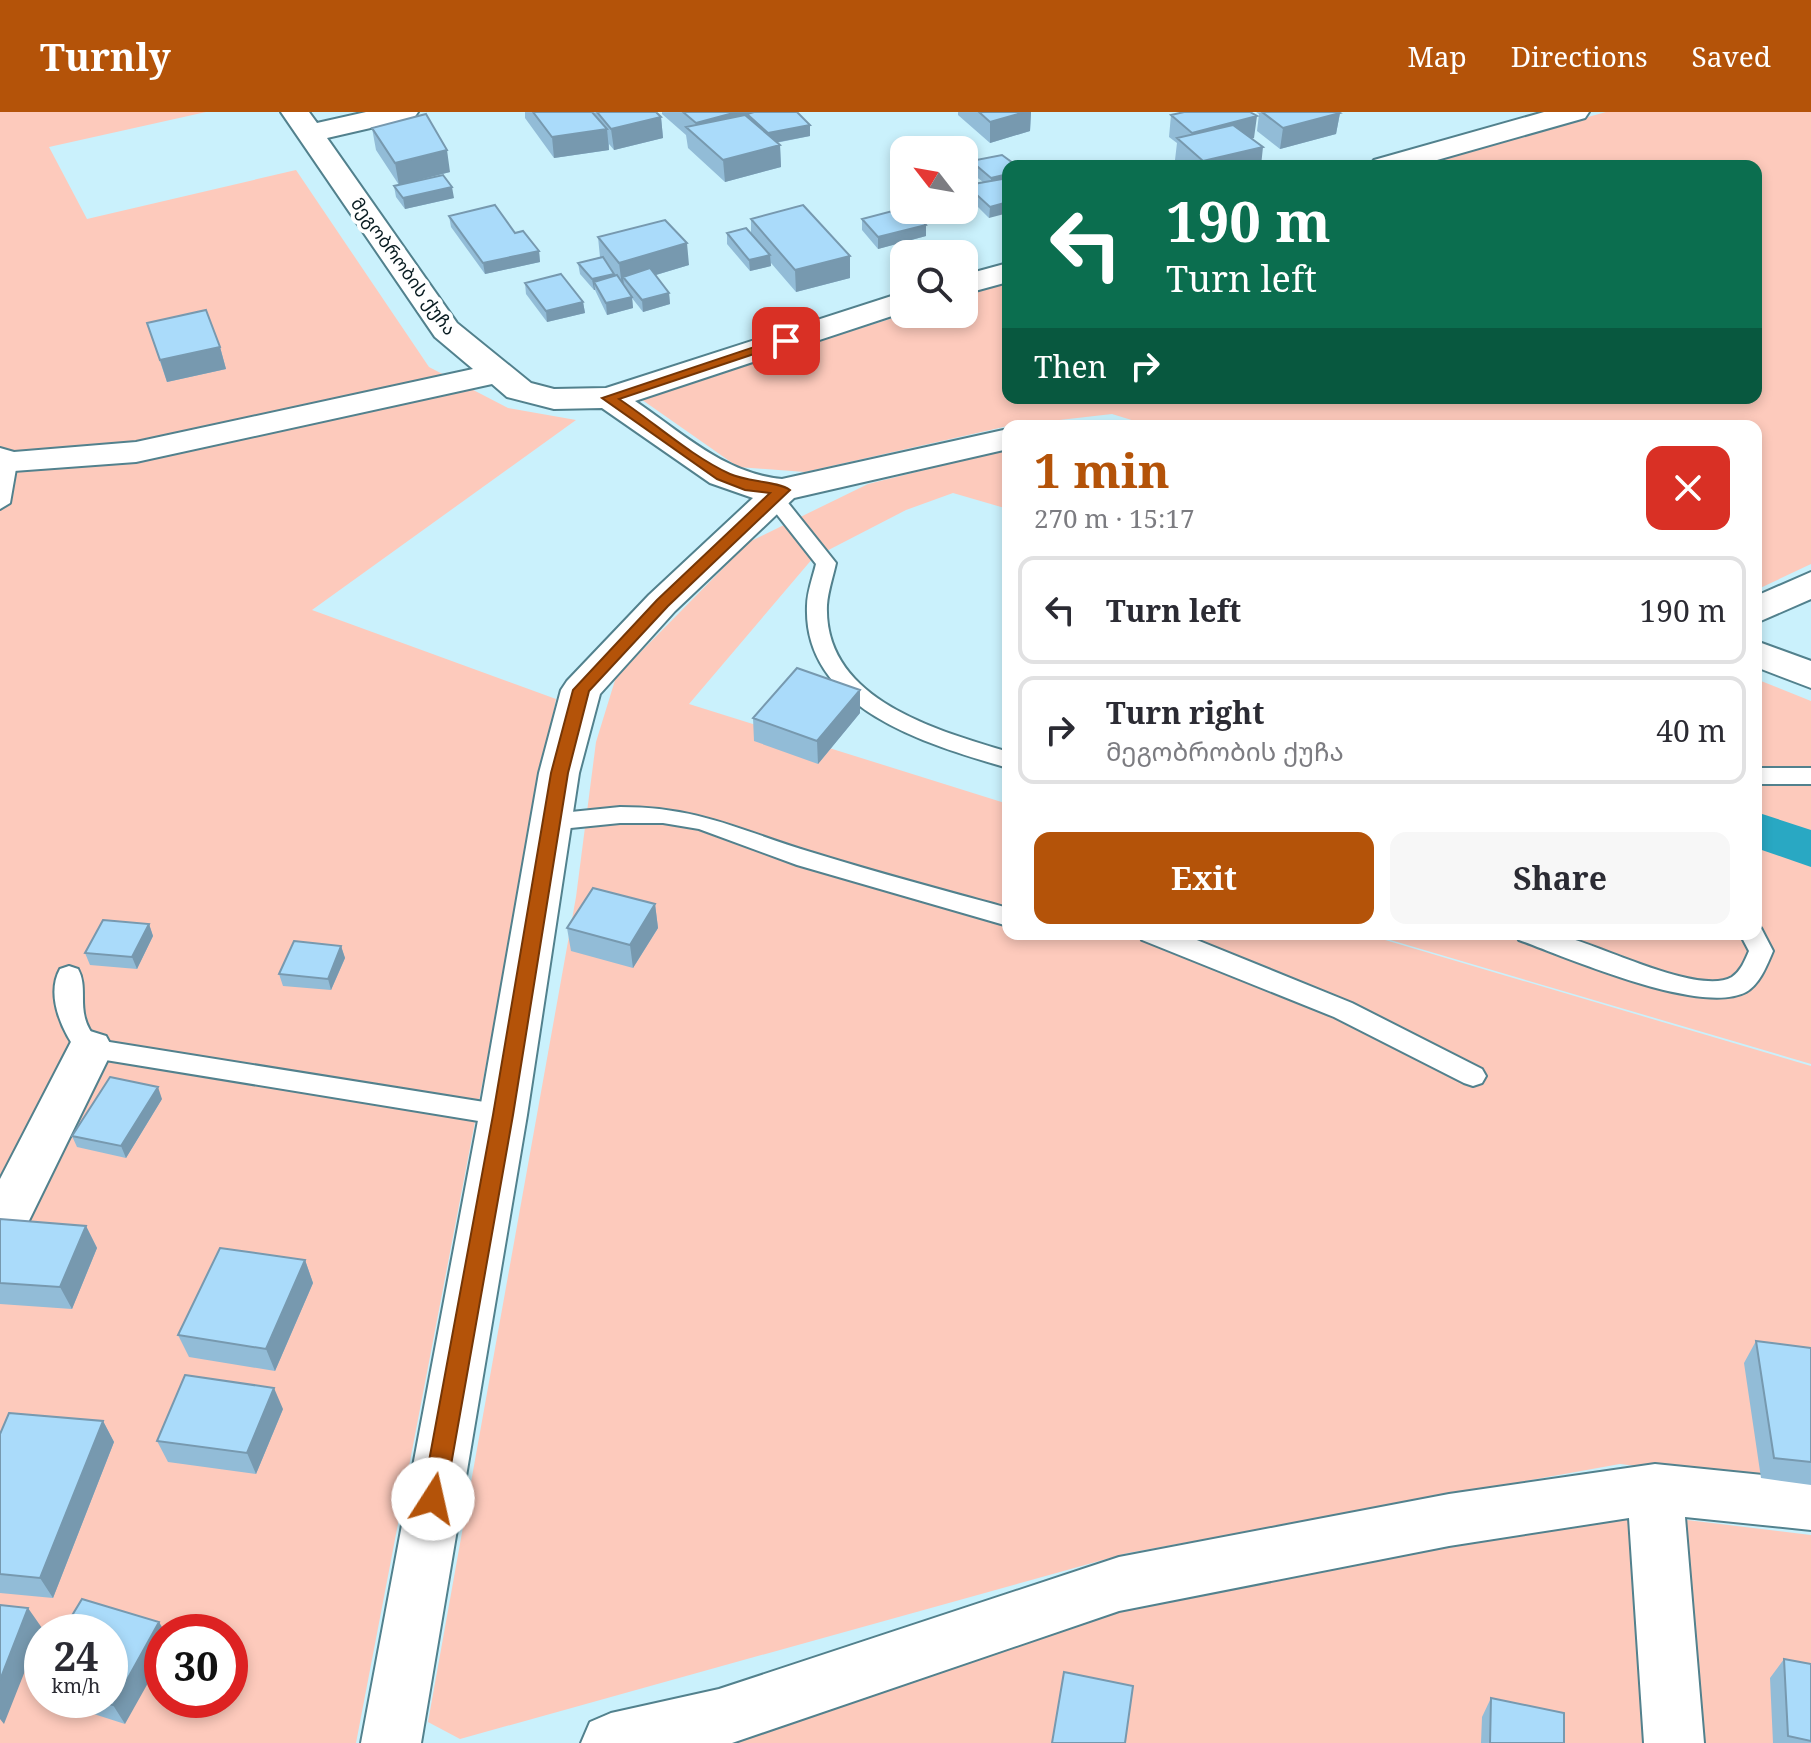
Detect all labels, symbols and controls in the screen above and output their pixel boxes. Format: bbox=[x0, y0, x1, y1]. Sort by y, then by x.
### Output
text: Turnly bbox=[40, 30, 171, 82]
text: Map bbox=[1407, 37, 1467, 75]
text: Directions bbox=[1511, 37, 1648, 75]
text: Saved bbox=[1692, 37, 1771, 75]
north arrow bbox=[890, 136, 978, 224]
map controls bbox=[890, 136, 978, 328]
text: 190 m bbox=[1166, 182, 1331, 258]
street label: მეგობრობის ქუჩა bbox=[346, 192, 462, 340]
icon: left bbox=[1034, 192, 1138, 296]
button: search bbox=[890, 240, 978, 328]
text: Turn left bbox=[1166, 254, 1317, 303]
pin bbox=[752, 307, 820, 375]
icon: arrive bbox=[764, 319, 808, 363]
icon: right bbox=[1123, 344, 1167, 388]
text: Then bbox=[1034, 346, 1107, 387]
text: 1 min bbox=[1034, 437, 1170, 502]
button: close bbox=[1646, 446, 1730, 530]
text: 270 m · 15:17 bbox=[1034, 500, 1195, 536]
icon: left bbox=[1038, 588, 1082, 632]
text: Turn left bbox=[1106, 590, 1241, 631]
text: 190 m bbox=[1640, 590, 1726, 631]
text: Turn right bbox=[1106, 692, 1264, 733]
icon: right bbox=[1038, 708, 1082, 752]
text: 40 m bbox=[1656, 710, 1726, 751]
text: მეგობრობის ქუჩა bbox=[1106, 733, 1344, 769]
button: Exit bbox=[1034, 832, 1374, 924]
button: Share bbox=[1390, 832, 1730, 924]
position arrow bbox=[391, 1457, 475, 1541]
speed limit sign: 30 bbox=[144, 1614, 248, 1718]
text: 24 bbox=[53, 1628, 99, 1683]
text: km/h bbox=[51, 1672, 101, 1699]

